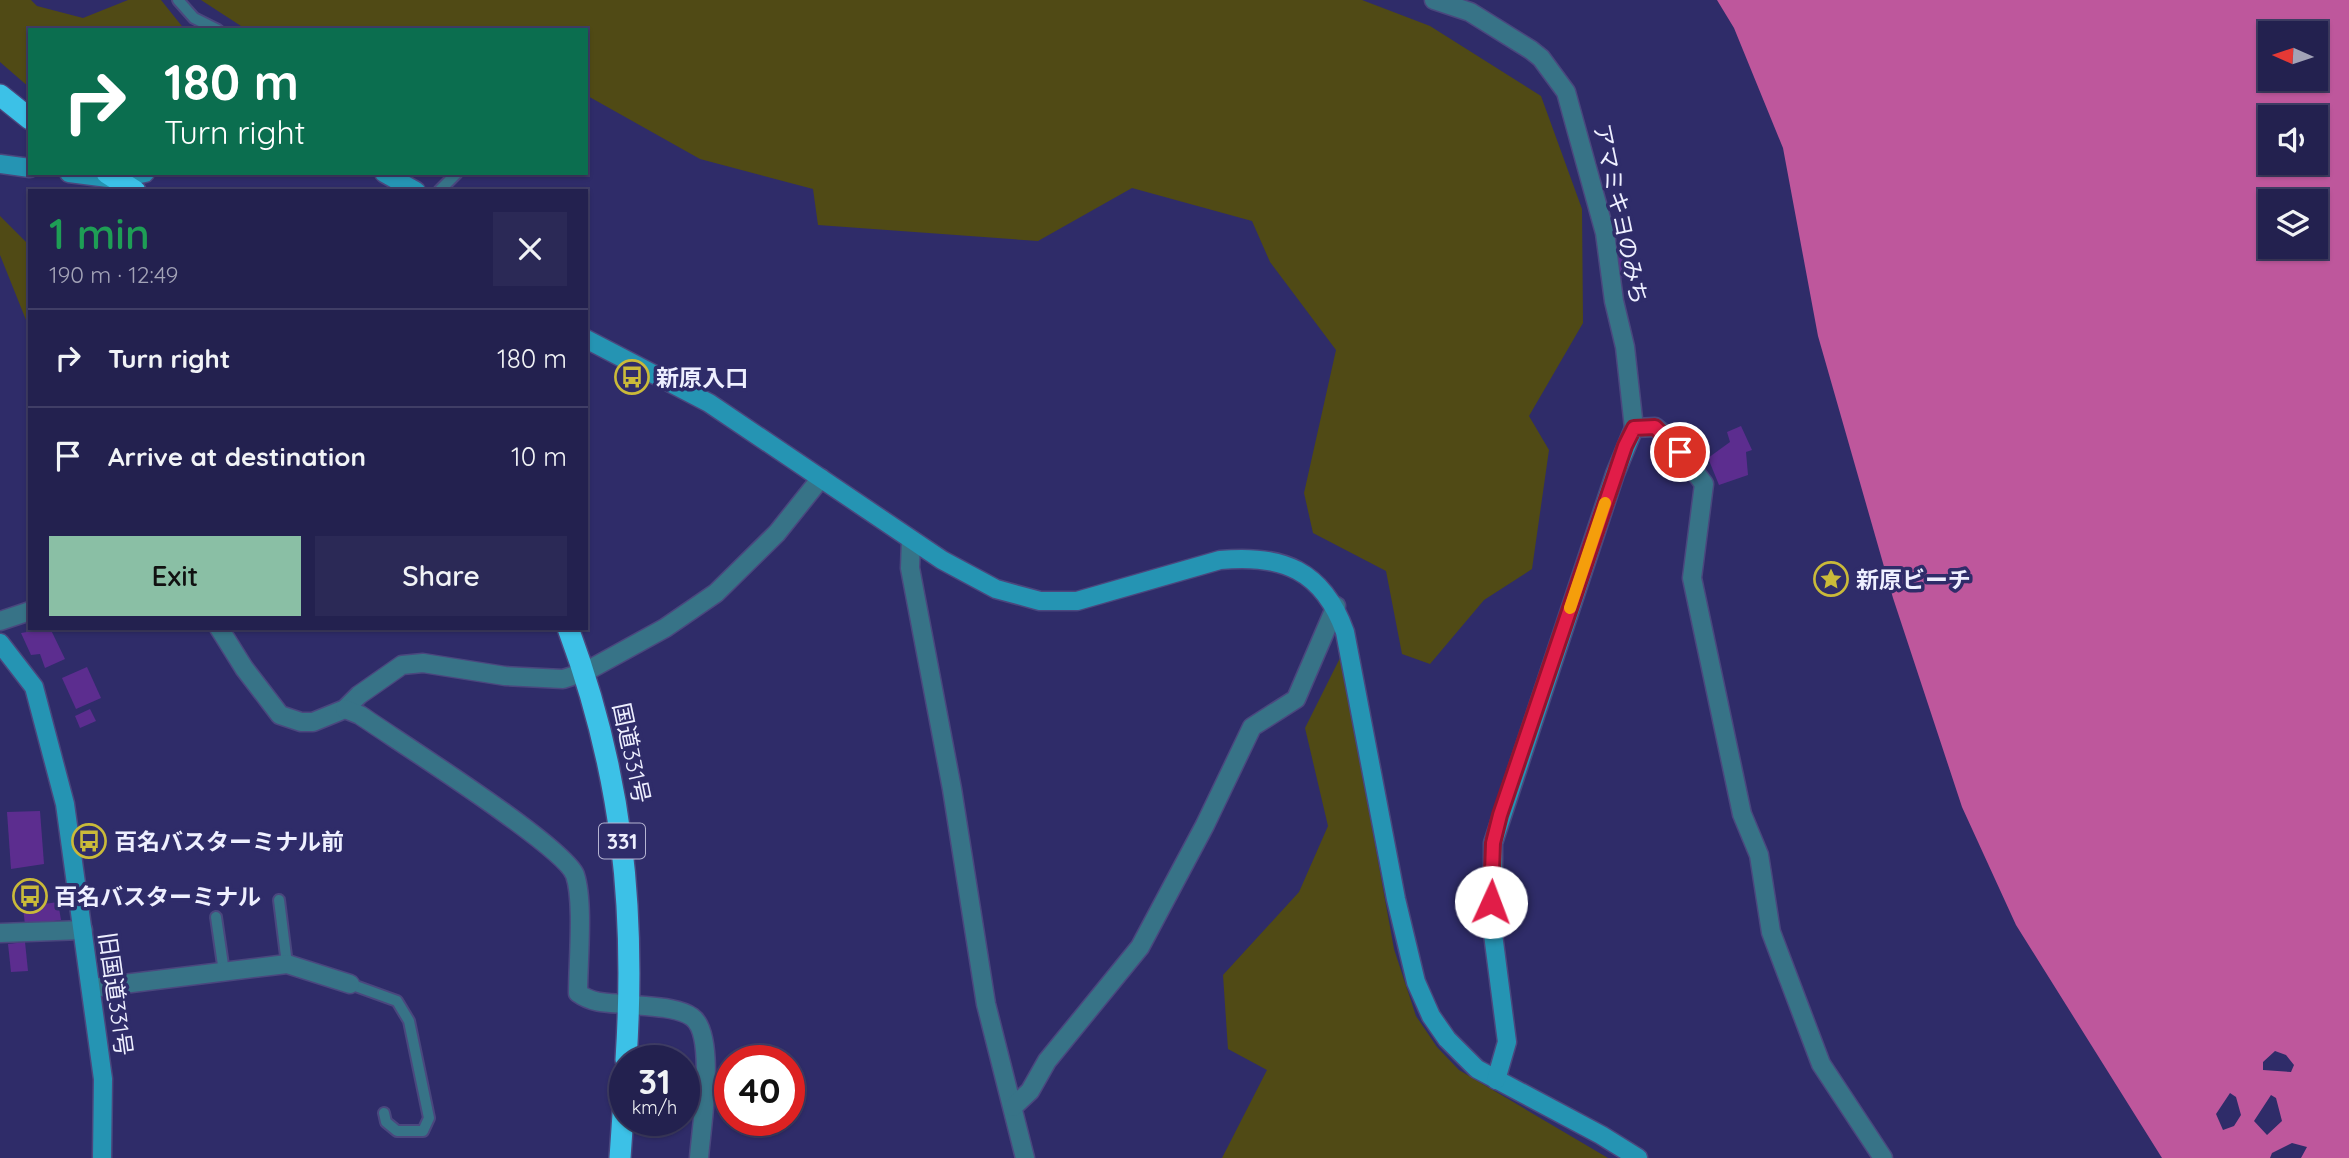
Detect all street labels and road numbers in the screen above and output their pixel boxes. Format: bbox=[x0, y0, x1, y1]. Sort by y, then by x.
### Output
street label: アマミキヨのみち bbox=[1588, 121, 1654, 307]
street label: 国道331号 bbox=[607, 700, 657, 806]
road number: 331 bbox=[599, 824, 645, 858]
street label: 旧国道331号 bbox=[93, 930, 139, 1058]

